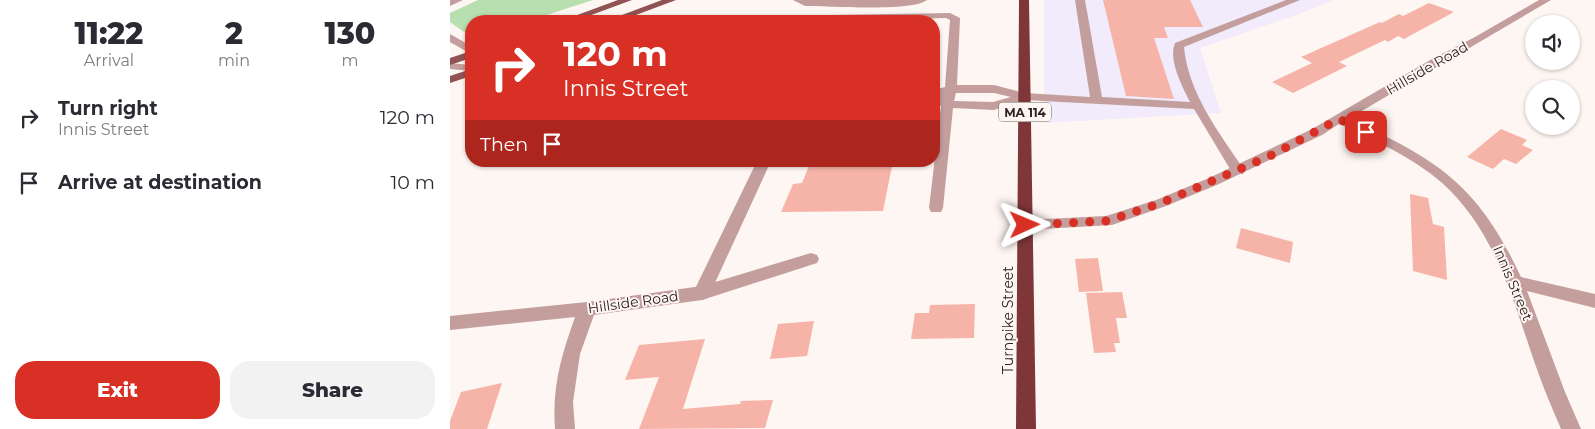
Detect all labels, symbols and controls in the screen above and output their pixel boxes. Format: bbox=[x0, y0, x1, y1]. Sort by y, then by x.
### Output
text: 11:22 bbox=[75, 15, 143, 52]
text: 2 bbox=[225, 15, 243, 52]
text: 130 bbox=[325, 15, 375, 52]
map controls bbox=[1525, 15, 1580, 135]
button: sound bbox=[1525, 15, 1580, 70]
text: 120 m bbox=[563, 32, 668, 75]
icon: right bbox=[480, 35, 545, 100]
street label: Hillside Road bbox=[1383, 37, 1471, 99]
text: Arrival bbox=[84, 51, 134, 70]
text: min bbox=[218, 51, 250, 70]
text: m bbox=[341, 51, 358, 70]
text: Innis Street bbox=[563, 75, 688, 102]
button: search bbox=[1525, 80, 1580, 135]
text: Turn right bbox=[58, 97, 158, 120]
road number: MA 114 bbox=[999, 102, 1051, 121]
icon: right bbox=[15, 104, 43, 132]
text: 120 m bbox=[380, 106, 435, 129]
pin bbox=[1345, 111, 1387, 153]
icon: arrive bbox=[1352, 118, 1380, 146]
text: Innis Street bbox=[58, 120, 149, 139]
icon: arrive bbox=[538, 130, 566, 158]
text: Then bbox=[480, 133, 528, 156]
icon: arrive bbox=[15, 169, 43, 197]
text: Arrive at destination bbox=[58, 171, 262, 194]
text: 10 m bbox=[390, 171, 435, 194]
position arrow bbox=[998, 198, 1050, 250]
street label: Innis Street bbox=[1489, 243, 1537, 324]
street label: Turnpike Street bbox=[999, 266, 1017, 374]
street label: Hillside Road bbox=[586, 287, 680, 317]
button: Exit bbox=[15, 361, 220, 419]
button: Share bbox=[230, 361, 435, 419]

